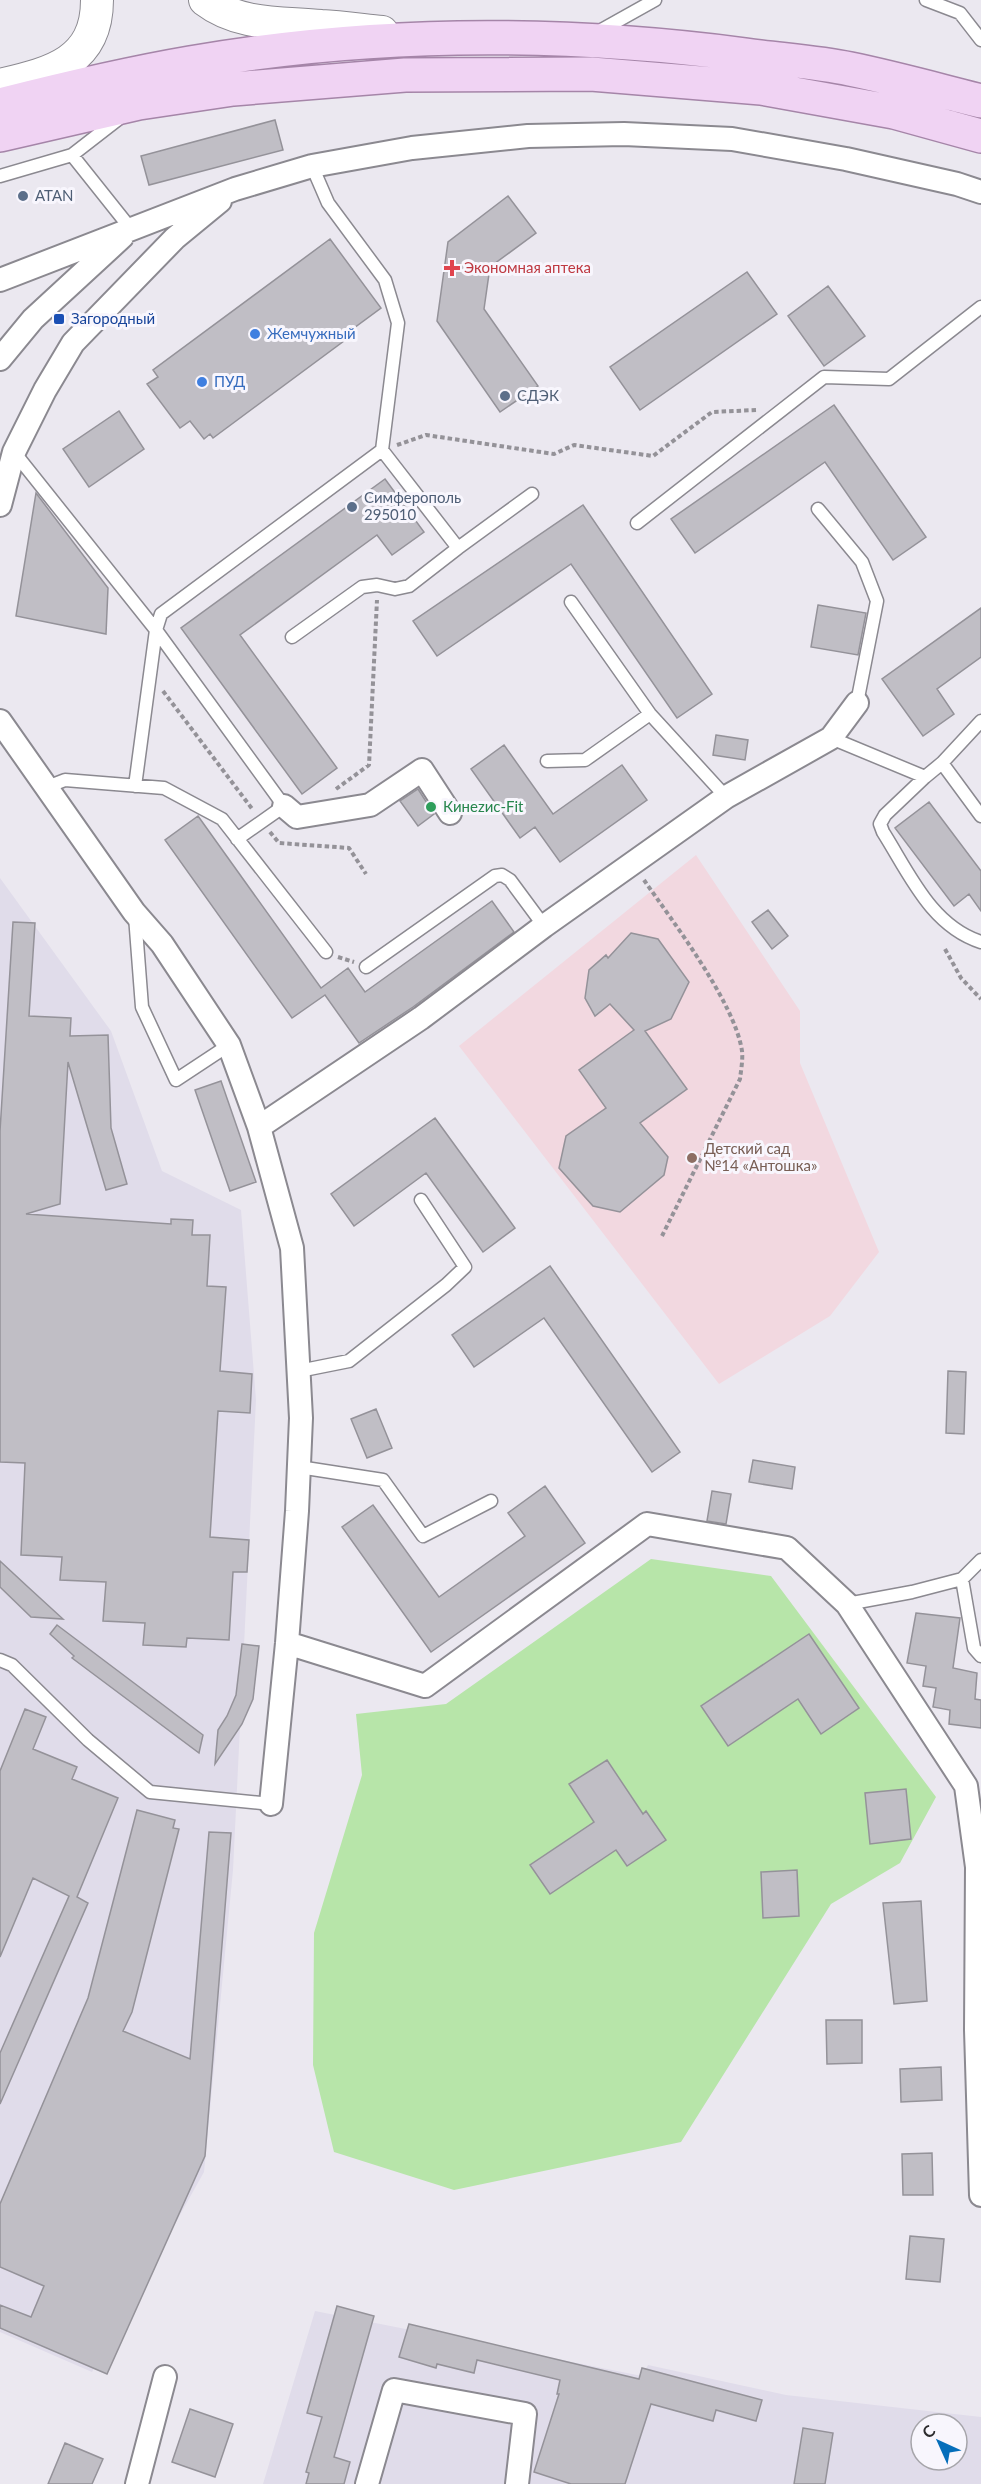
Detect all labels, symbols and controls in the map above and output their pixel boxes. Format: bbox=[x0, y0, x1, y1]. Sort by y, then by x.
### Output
place label: ATAN bbox=[35, 186, 74, 204]
marker: ATAN bbox=[16, 189, 30, 203]
place label: Экономная аптека bbox=[464, 258, 591, 276]
marker: Экономная аптека bbox=[445, 261, 459, 275]
place label: Загородный bbox=[71, 309, 155, 327]
marker: Загородный bbox=[52, 312, 66, 326]
place label: Жемчужный bbox=[267, 324, 356, 342]
marker: Жемчужный bbox=[248, 327, 262, 341]
place label: ПУД bbox=[214, 372, 245, 390]
marker: ПУД bbox=[195, 375, 209, 389]
place label: СДЭК bbox=[517, 386, 559, 404]
marker: СДЭК bbox=[498, 389, 512, 403]
place label: Симферополь 295010 bbox=[364, 488, 461, 523]
marker: Симферополь 295010 bbox=[345, 500, 359, 514]
place label: Кинеzис-Fit bbox=[443, 797, 524, 815]
marker: Кинеzис-Fit bbox=[424, 800, 438, 814]
place label: Детский сад №14 «Антошка» bbox=[704, 1139, 817, 1174]
marker: Детский сад №14 «Антошка» bbox=[685, 1151, 699, 1165]
north arrow bbox=[909, 2412, 969, 2472]
text: С bbox=[918, 2420, 939, 2442]

